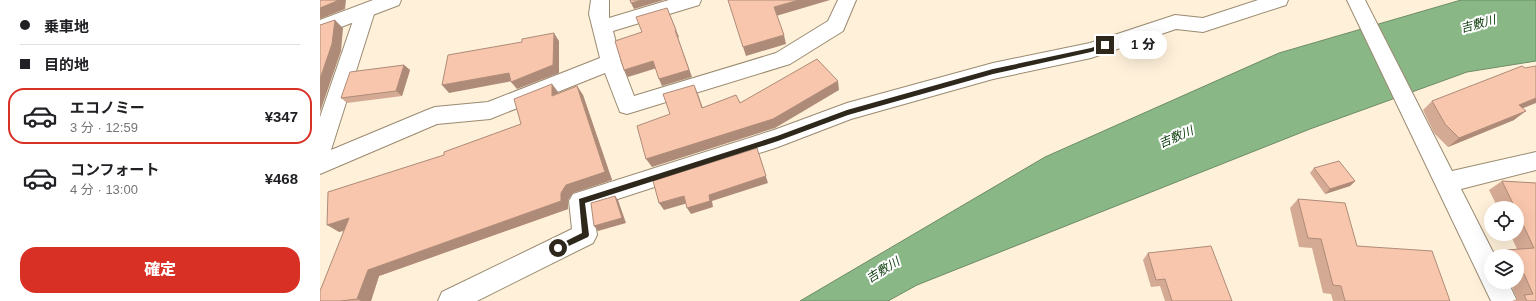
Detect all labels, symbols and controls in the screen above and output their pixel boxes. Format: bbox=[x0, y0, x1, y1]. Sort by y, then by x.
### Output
water label: 吉敷川 bbox=[1459, 12, 1499, 35]
text: 乗車地 bbox=[44, 18, 89, 35]
callout: 1 分 bbox=[1119, 31, 1167, 59]
route end bbox=[1096, 36, 1114, 54]
text: 1 分 bbox=[1131, 37, 1155, 52]
text: 目的地 bbox=[44, 56, 89, 73]
icon: car bbox=[22, 98, 58, 134]
text: エコノミー bbox=[70, 99, 145, 116]
text: ¥347 bbox=[265, 108, 298, 125]
text: 3 分 · 12:59 bbox=[70, 120, 138, 135]
water label: 吉敷川 bbox=[1157, 123, 1197, 150]
icon: car bbox=[22, 160, 58, 196]
text: コンフォート bbox=[70, 161, 160, 178]
text: ¥468 bbox=[265, 170, 298, 187]
text: 4 分 · 13:00 bbox=[70, 182, 138, 197]
map controls bbox=[1484, 201, 1524, 289]
button: locate bbox=[1484, 201, 1524, 241]
route start bbox=[549, 239, 567, 257]
button: 確定 bbox=[20, 247, 300, 293]
button: layers bbox=[1484, 249, 1524, 289]
water label: 吉敷川 bbox=[864, 253, 904, 285]

